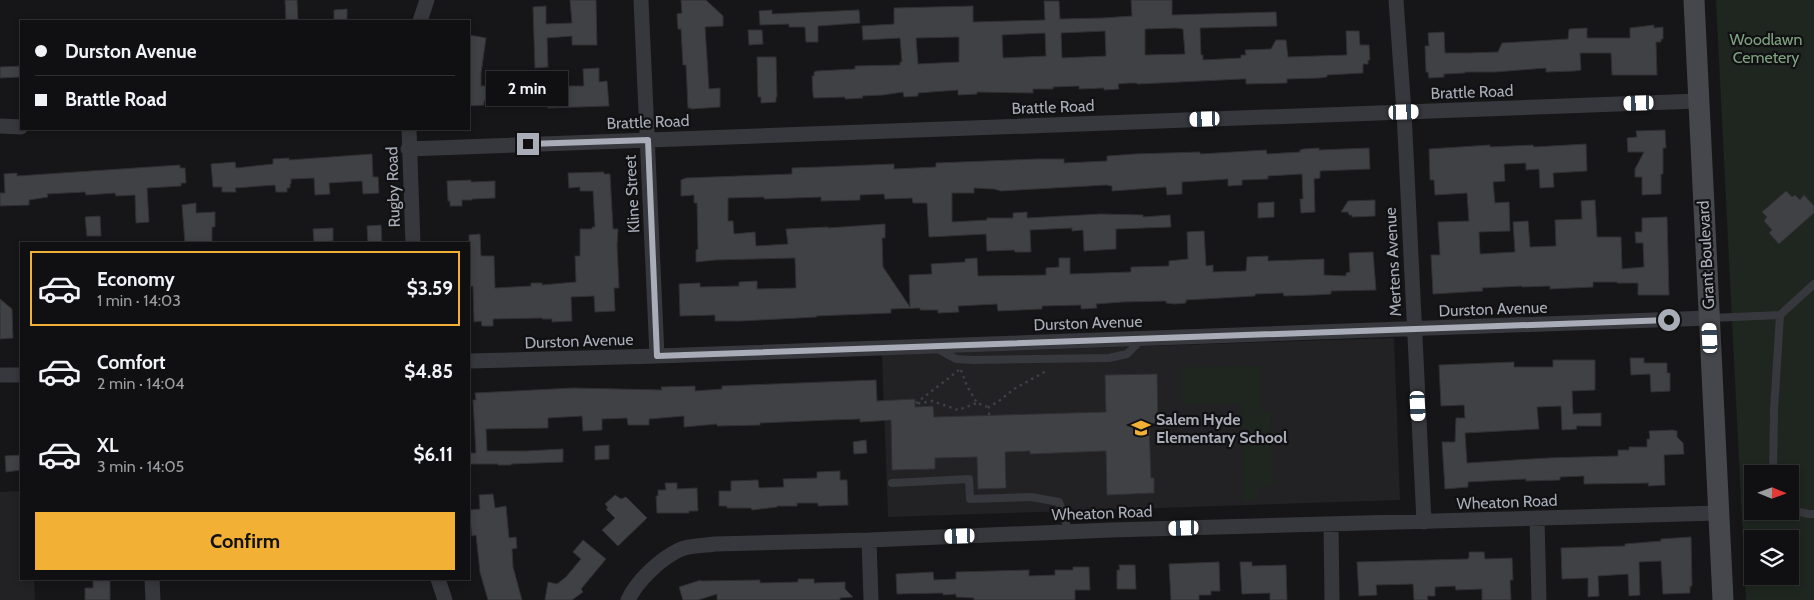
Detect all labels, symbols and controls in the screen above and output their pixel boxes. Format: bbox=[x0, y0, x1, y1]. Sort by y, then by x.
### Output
park label: Woodlawn Cemetery bbox=[1730, 30, 1802, 67]
text: Durston Avenue bbox=[65, 40, 196, 63]
callout: 2 min bbox=[487, 72, 569, 106]
text: 2 min bbox=[508, 79, 546, 98]
street label: Brattle Road bbox=[1430, 81, 1514, 103]
text: Brattle Road bbox=[65, 88, 167, 111]
car bbox=[1623, 95, 1654, 111]
street label: Brattle Road bbox=[1011, 96, 1095, 118]
car bbox=[1388, 104, 1419, 120]
street label: Brattle Road bbox=[606, 111, 690, 133]
car bbox=[1189, 111, 1220, 127]
route end bbox=[517, 133, 539, 155]
street label: Rugby Road bbox=[382, 146, 404, 228]
street label: Kline Street bbox=[620, 154, 644, 233]
street label: Grant Boulevard bbox=[1694, 200, 1718, 310]
street label: Mertens Avenue bbox=[1381, 207, 1405, 317]
icon: car bbox=[37, 266, 82, 311]
text: Economy bbox=[97, 268, 175, 291]
text: $3.59 bbox=[407, 277, 453, 300]
text: 1 min · 14:03 bbox=[97, 291, 181, 310]
street label: Durston Avenue bbox=[1438, 298, 1548, 320]
route start bbox=[1658, 309, 1680, 331]
street label: Durston Avenue bbox=[1033, 312, 1143, 334]
car bbox=[1701, 323, 1718, 353]
street label: Durston Avenue bbox=[524, 330, 634, 352]
icon: car bbox=[37, 349, 82, 394]
text: Comfort bbox=[97, 351, 166, 374]
text: $4.85 bbox=[404, 360, 453, 383]
text: 2 min · 14:04 bbox=[97, 374, 185, 393]
car bbox=[1409, 391, 1426, 421]
place label: Salem Hyde Elementary School bbox=[1156, 410, 1287, 447]
school or university icon: Salem Hyde Elementary School bbox=[1130, 417, 1152, 439]
icon: car bbox=[37, 432, 82, 477]
text: XL bbox=[97, 434, 118, 457]
text: $6.11 bbox=[413, 443, 453, 466]
text: 3 min · 14:05 bbox=[97, 457, 184, 476]
north arrow bbox=[1744, 465, 1799, 520]
map controls bbox=[1744, 465, 1799, 585]
street label: Wheaton Road bbox=[1456, 491, 1558, 513]
street label: Wheaton Road bbox=[1051, 502, 1153, 524]
button: Confirm bbox=[35, 512, 455, 570]
car bbox=[1168, 520, 1199, 536]
car bbox=[944, 528, 975, 544]
button: layers bbox=[1744, 530, 1799, 585]

